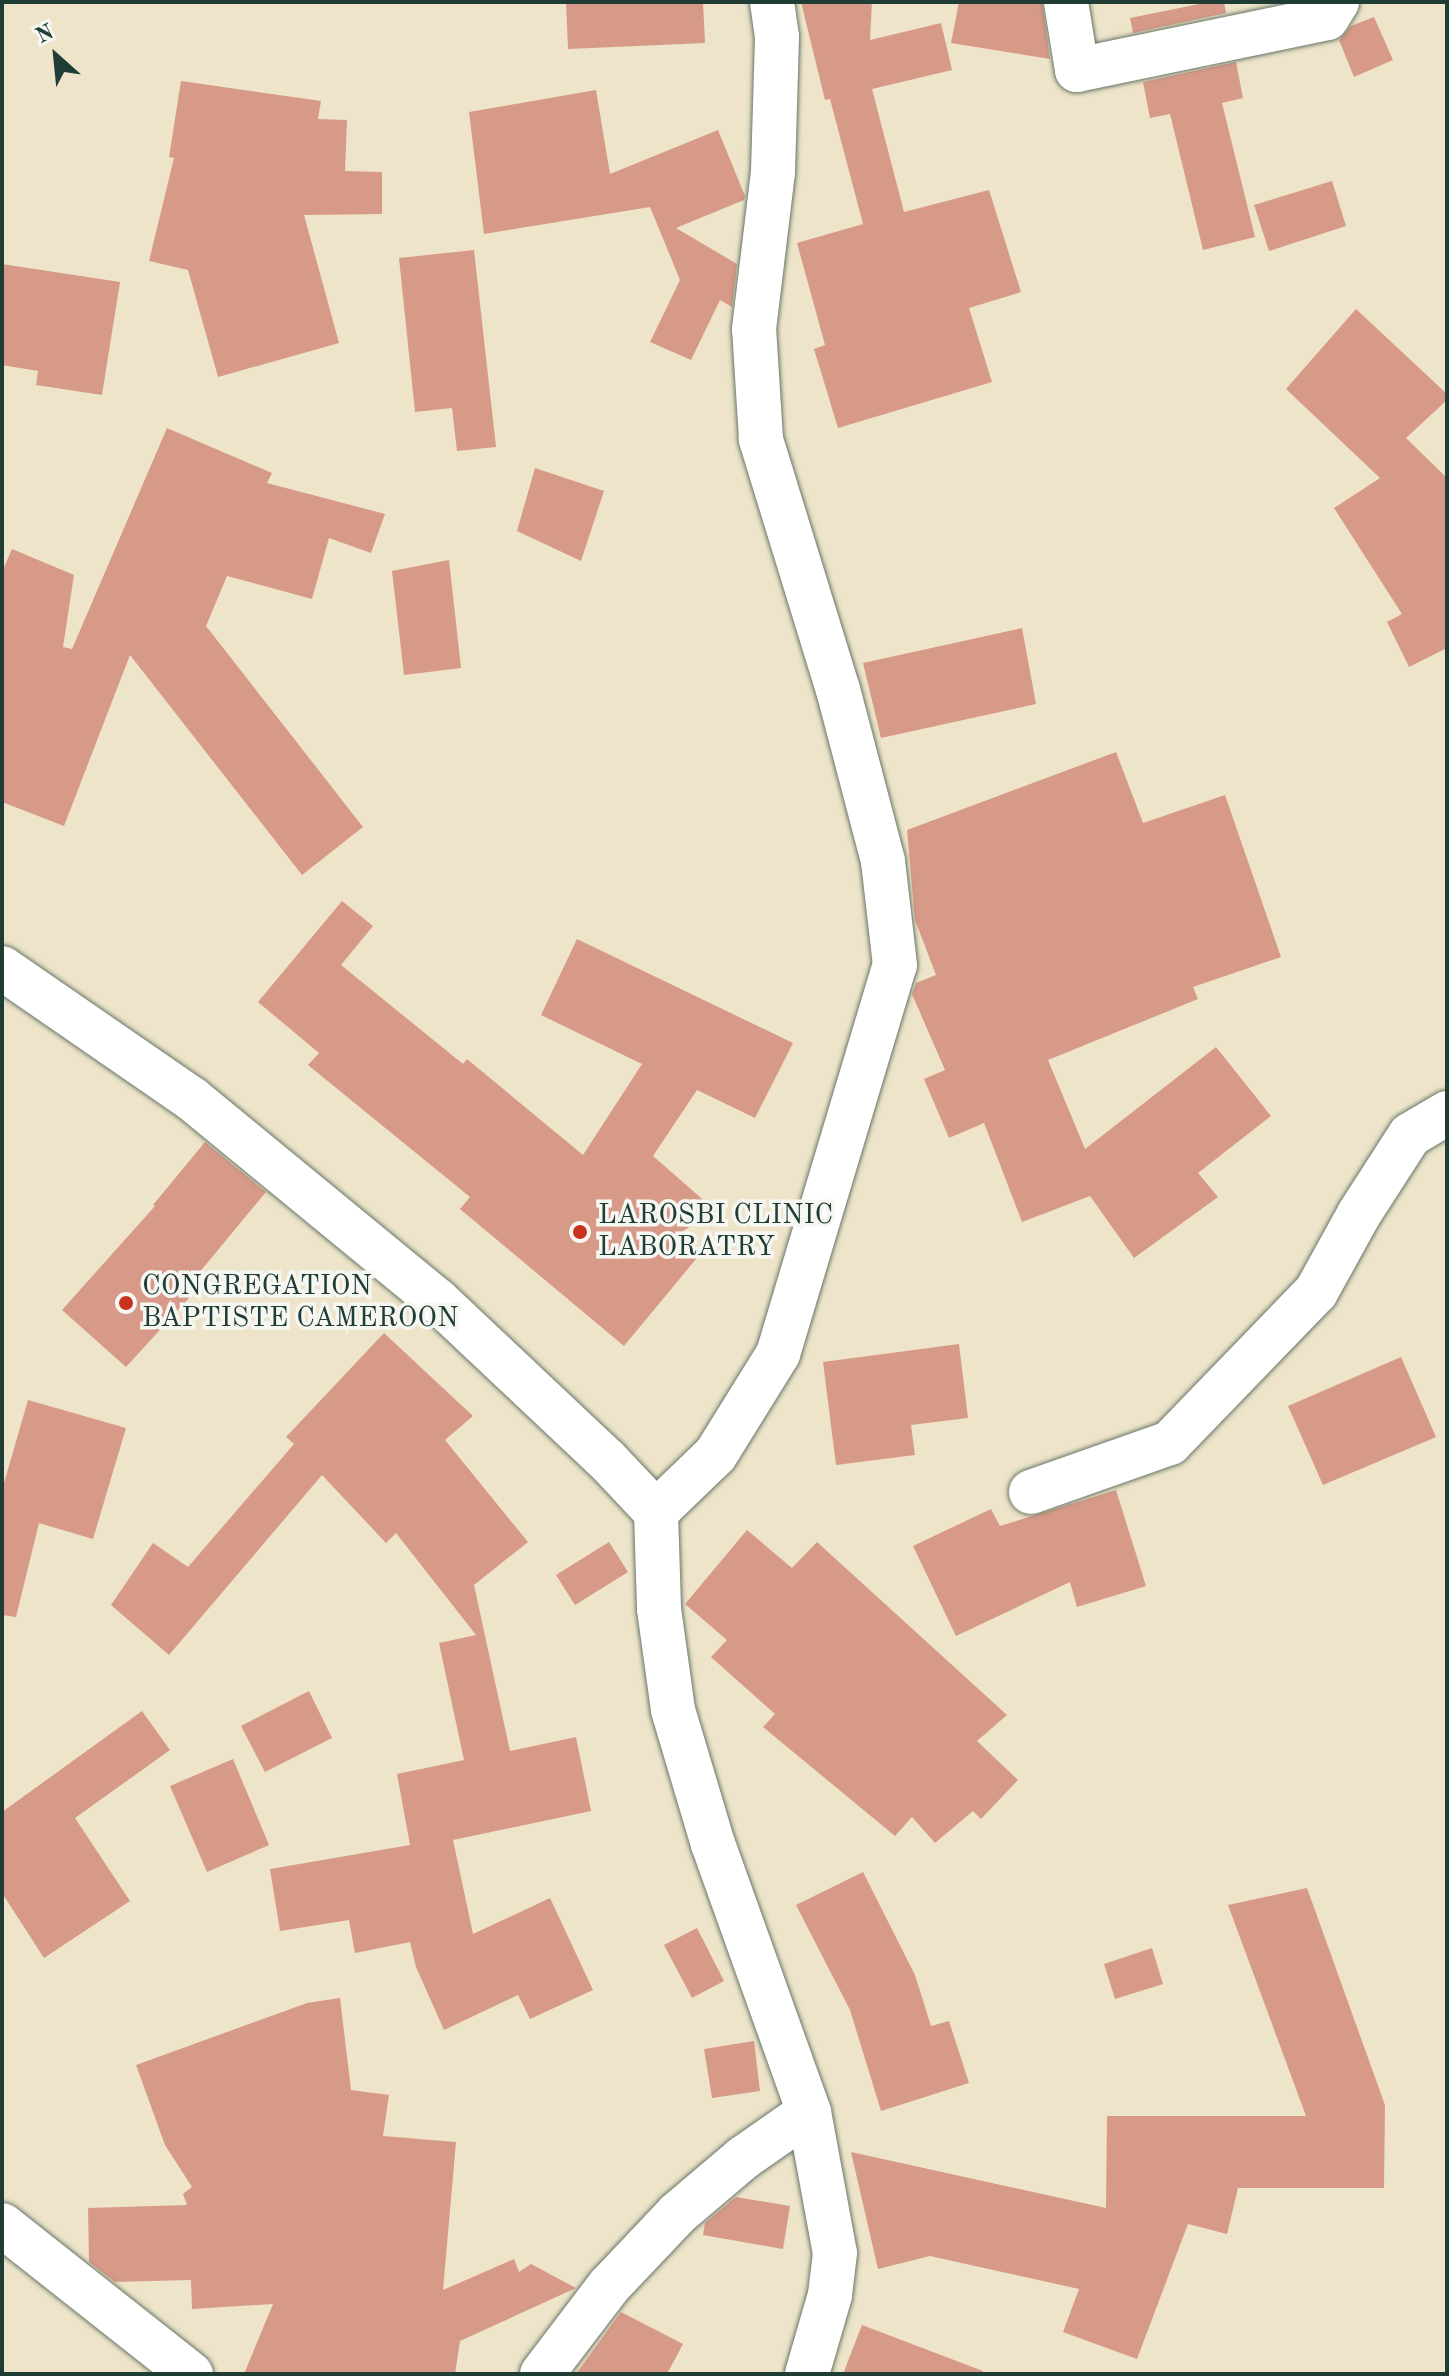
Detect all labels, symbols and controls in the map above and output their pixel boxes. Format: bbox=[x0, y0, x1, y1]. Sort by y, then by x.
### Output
north arrow bbox=[16, 16, 96, 96]
text: N bbox=[33, 21, 58, 48]
place label: LAROSBI CLINIC LABORATRY bbox=[598, 1199, 833, 1265]
marker: LAROSBI CLINIC LABORATRY bbox=[569, 1221, 591, 1243]
place label: CONGREGATION BAPTISTE CAMEROON bbox=[142, 1270, 458, 1336]
marker: CONGREGATION BAPTISTE CAMEROON bbox=[117, 1294, 135, 1312]

